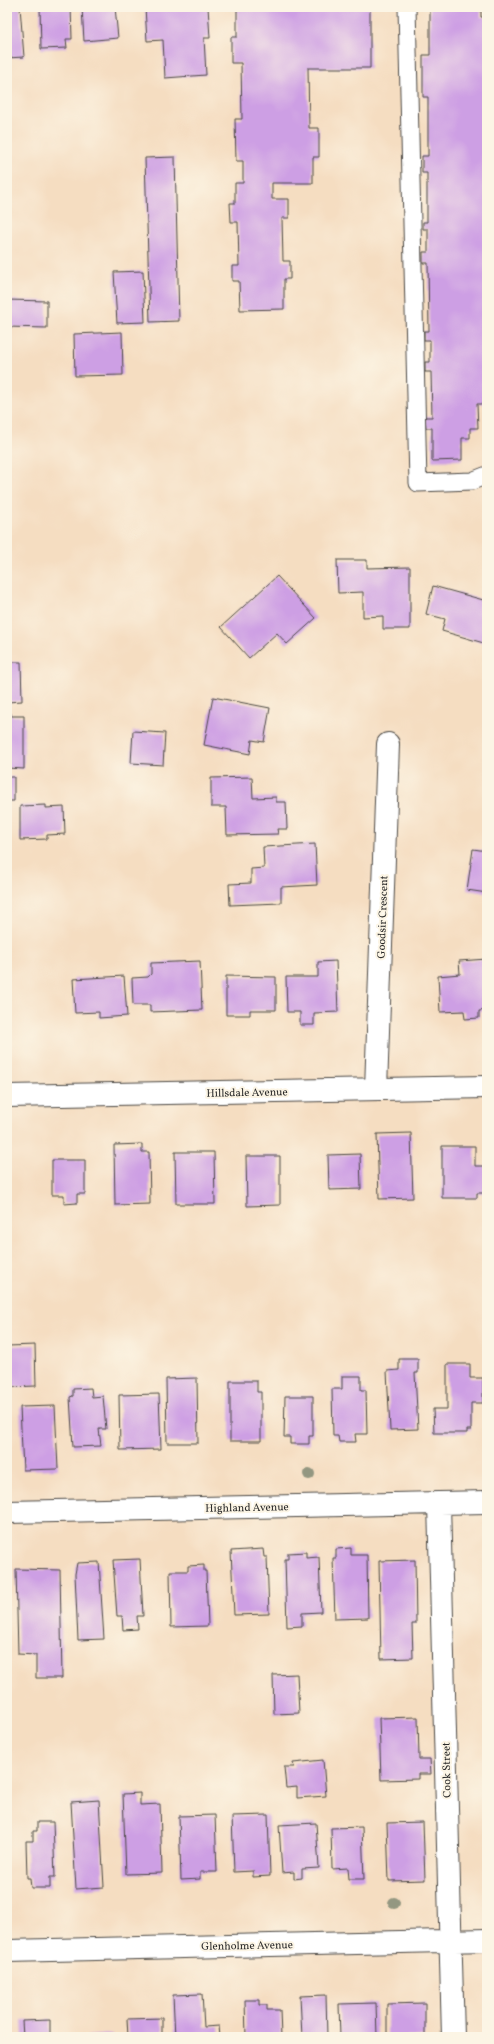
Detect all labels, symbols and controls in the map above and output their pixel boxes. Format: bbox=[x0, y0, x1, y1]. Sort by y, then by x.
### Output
street label: Goodsir Crescent bbox=[375, 875, 392, 959]
street label: Hillsdale Avenue bbox=[206, 1085, 288, 1102]
street label: Highland Avenue bbox=[205, 1500, 289, 1517]
street label: Cook Street bbox=[440, 1742, 455, 1798]
street label: Glenholme Avenue bbox=[201, 1938, 293, 1955]

